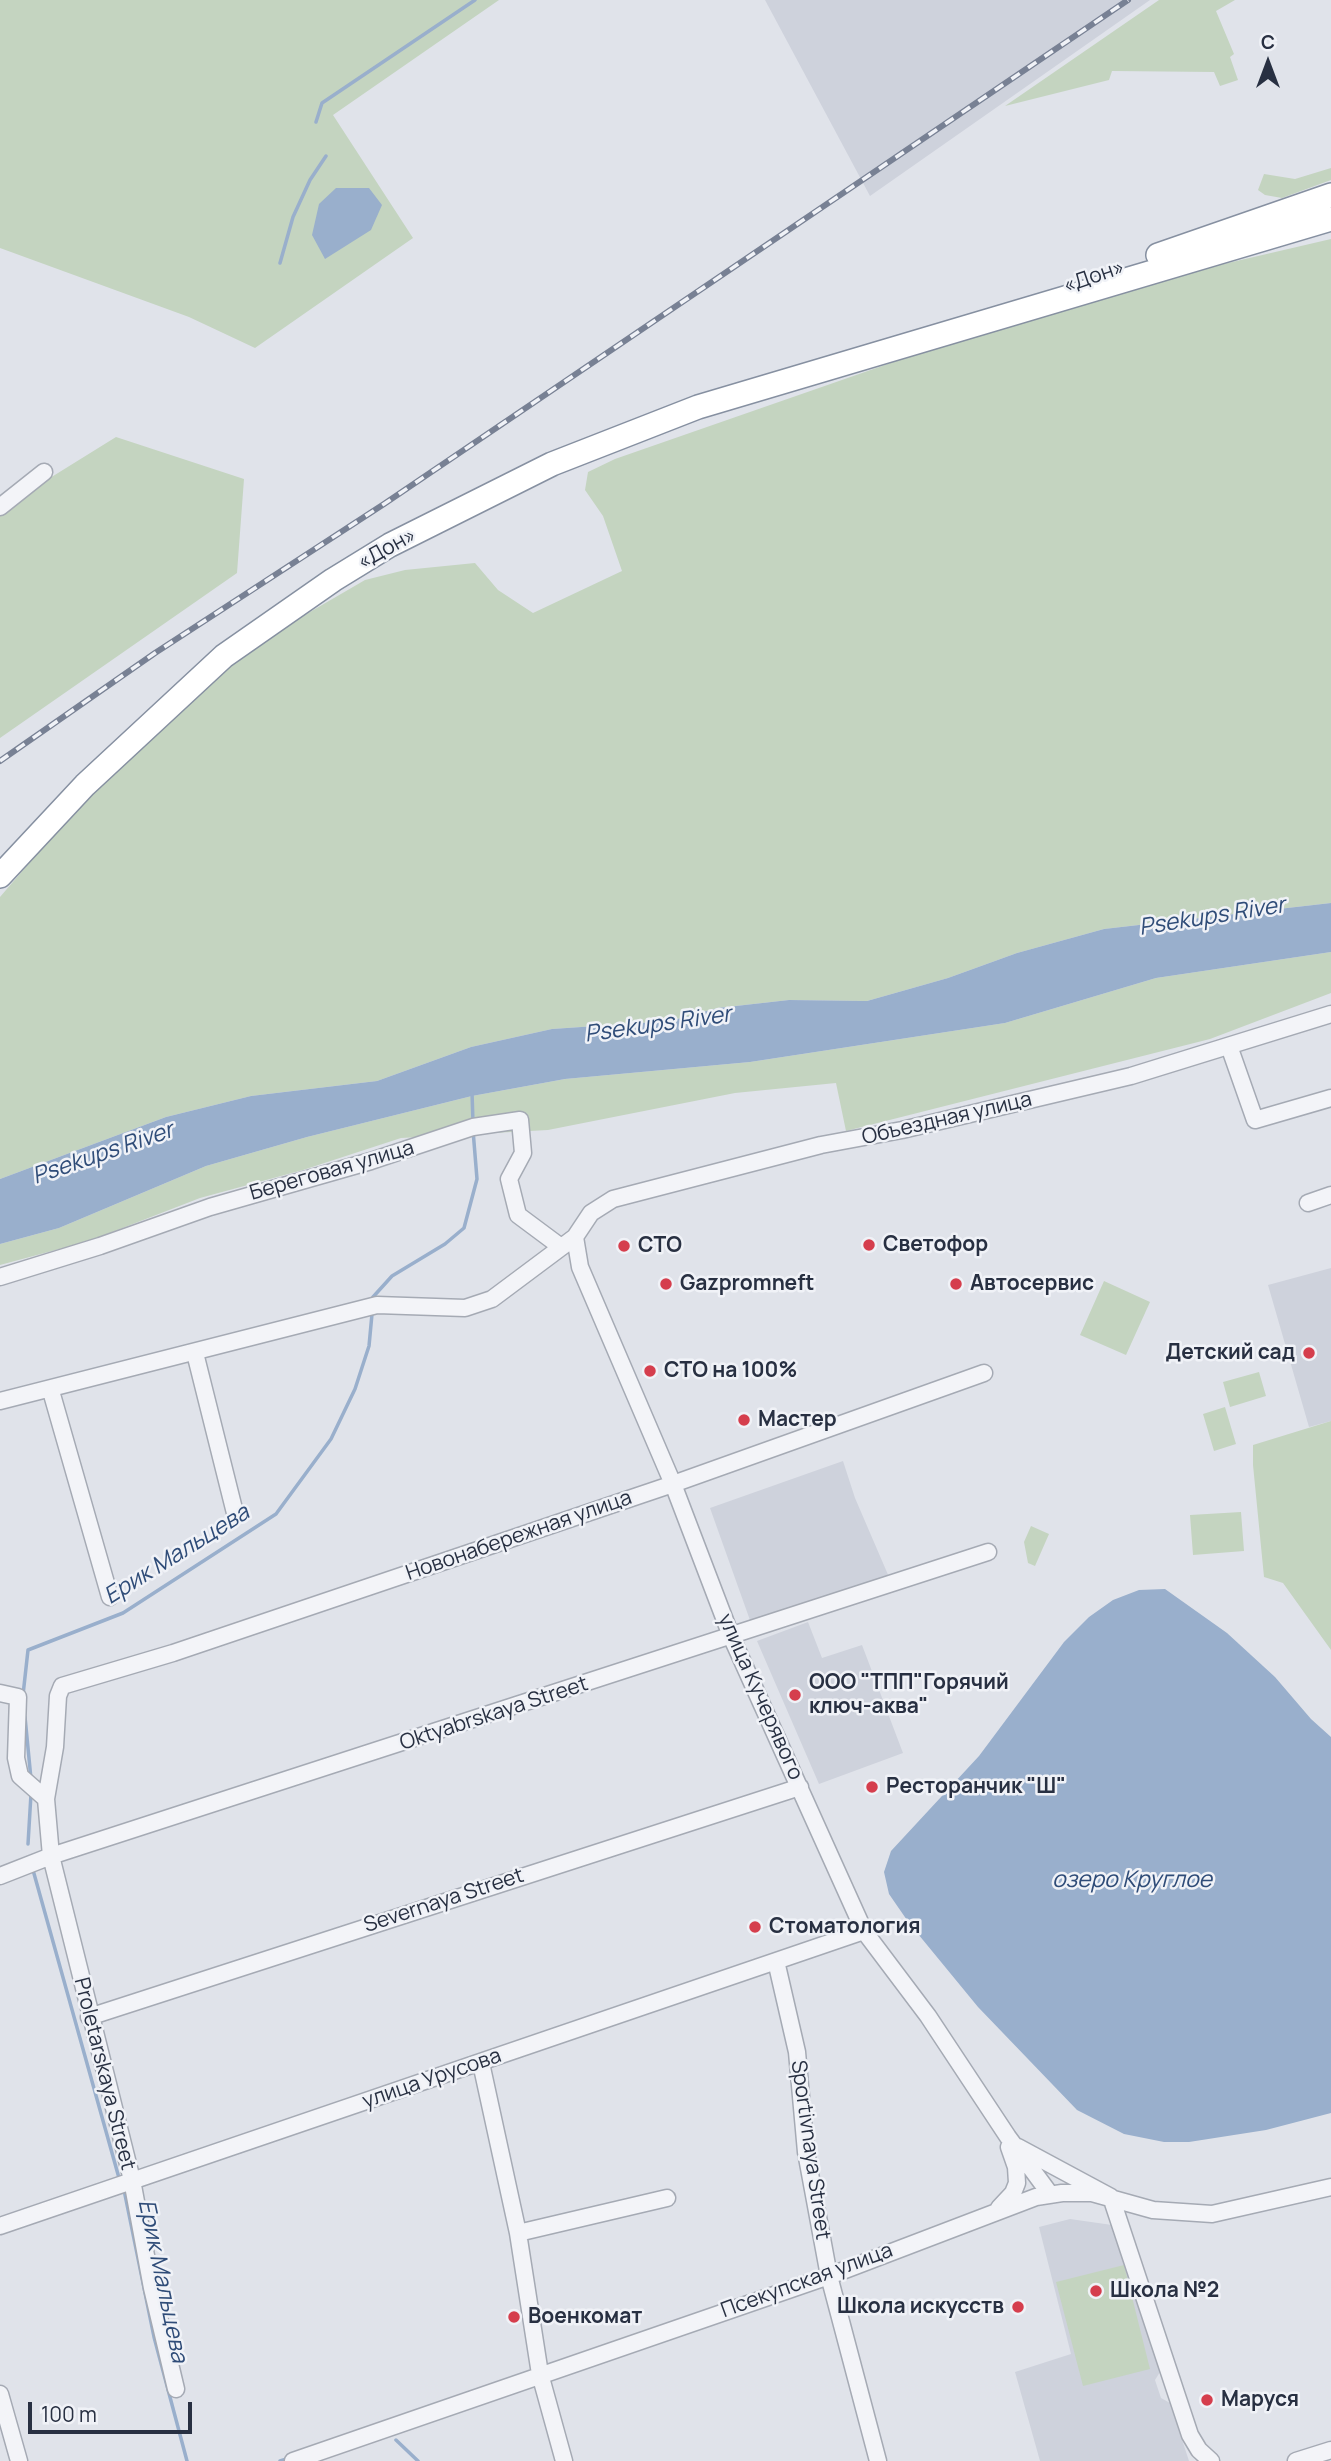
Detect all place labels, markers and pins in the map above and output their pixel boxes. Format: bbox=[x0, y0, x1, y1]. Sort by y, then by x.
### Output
place label: Светофор bbox=[883, 1232, 988, 1258]
place label: СТО bbox=[638, 1233, 682, 1259]
marker: Светофор bbox=[861, 1237, 877, 1253]
marker: СТО bbox=[616, 1238, 632, 1254]
place label: Gazpromneft bbox=[680, 1271, 814, 1297]
place label: Автосервис bbox=[970, 1271, 1094, 1297]
marker: Gazpromneft bbox=[658, 1276, 674, 1292]
marker: Автосервис bbox=[948, 1276, 964, 1292]
place label: Детский сад bbox=[1166, 1340, 1295, 1366]
marker: Детский сад bbox=[1301, 1345, 1317, 1361]
place label: СТО на 100% bbox=[664, 1358, 797, 1384]
marker: СТО на 100% bbox=[642, 1363, 658, 1379]
place label: Мастер bbox=[758, 1407, 837, 1433]
marker: Мастер bbox=[736, 1412, 752, 1428]
place label: ООО "ТПП"Горячий ключ-аква" bbox=[809, 1670, 1009, 1720]
marker: ООО "ТПП"Горячий ключ-аква" bbox=[787, 1687, 803, 1703]
place label: Ресторанчик "Ш" bbox=[886, 1774, 1066, 1800]
marker: Ресторанчик "Ш" bbox=[864, 1779, 880, 1795]
place label: Стоматология bbox=[769, 1914, 920, 1940]
marker: Стоматология bbox=[747, 1919, 763, 1935]
place label: Школа №2 bbox=[1110, 2278, 1219, 2304]
marker: Школа №2 bbox=[1088, 2283, 1104, 2299]
place label: Школа искусств bbox=[837, 2294, 1004, 2320]
marker: Школа искусств bbox=[1010, 2299, 1026, 2315]
place label: Военкомат bbox=[528, 2304, 642, 2330]
marker: Военкомат bbox=[506, 2309, 522, 2325]
place label: Маруся bbox=[1221, 2387, 1299, 2413]
marker: Маруся bbox=[1199, 2392, 1215, 2408]

